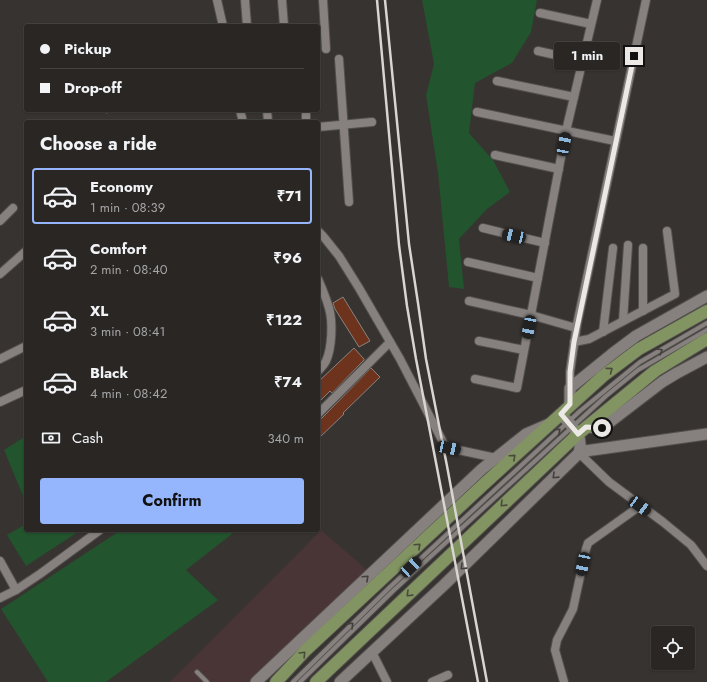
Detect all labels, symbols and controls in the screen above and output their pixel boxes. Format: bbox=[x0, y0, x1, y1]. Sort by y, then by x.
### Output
text: Pickup bbox=[64, 38, 111, 60]
callout: 1 min bbox=[554, 42, 620, 70]
text: 1 min bbox=[571, 46, 603, 65]
route end bbox=[625, 47, 643, 65]
text: Drop-off bbox=[64, 77, 122, 99]
text: Choose a ride bbox=[40, 131, 157, 157]
car bbox=[556, 131, 572, 157]
text: Economy bbox=[90, 176, 153, 198]
icon: car bbox=[42, 178, 78, 214]
text: ₹71 bbox=[277, 185, 302, 207]
text: 1 min · 08:39 bbox=[90, 198, 165, 217]
car bbox=[501, 227, 527, 245]
text: Comfort bbox=[90, 238, 147, 260]
icon: car bbox=[42, 240, 78, 276]
text: ₹96 bbox=[273, 247, 302, 269]
text: 2 min · 08:40 bbox=[90, 260, 168, 279]
text: XL bbox=[90, 300, 108, 322]
icon: car bbox=[42, 302, 78, 338]
text: ₹122 bbox=[266, 309, 302, 331]
car bbox=[521, 314, 537, 340]
text: 3 min · 08:41 bbox=[90, 322, 165, 341]
one-way arrow bbox=[655, 348, 663, 355]
text: Black bbox=[90, 362, 128, 384]
icon: car bbox=[42, 364, 78, 400]
one-way arrow bbox=[605, 368, 612, 375]
text: ₹74 bbox=[274, 371, 302, 393]
text: 4 min · 08:42 bbox=[90, 384, 167, 403]
route start bbox=[593, 419, 611, 437]
icon: cash bbox=[40, 427, 62, 449]
text: Cash bbox=[72, 427, 103, 449]
text: 340 m bbox=[267, 429, 304, 448]
one-way arrow bbox=[553, 429, 561, 436]
car bbox=[436, 440, 462, 456]
one-way arrow bbox=[508, 454, 516, 462]
one-way arrow bbox=[552, 471, 560, 479]
button: Confirm bbox=[40, 478, 304, 524]
car bbox=[627, 494, 653, 518]
one-way arrow bbox=[500, 500, 508, 507]
one-way arrow bbox=[413, 543, 421, 550]
car bbox=[575, 551, 591, 577]
car bbox=[398, 554, 424, 580]
one-way arrow bbox=[460, 563, 468, 570]
one-way arrow bbox=[361, 575, 369, 583]
one-way arrow bbox=[406, 589, 414, 597]
one-way arrow bbox=[346, 623, 354, 630]
map controls bbox=[651, 626, 695, 670]
button: locate bbox=[651, 626, 695, 670]
one-way arrow bbox=[298, 651, 306, 659]

